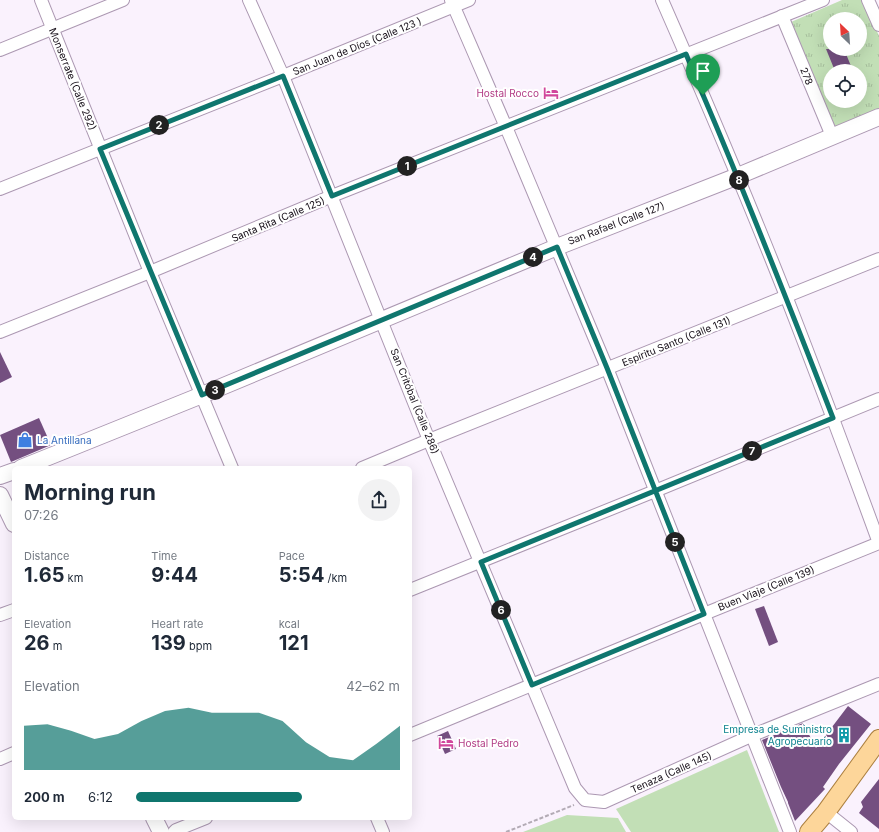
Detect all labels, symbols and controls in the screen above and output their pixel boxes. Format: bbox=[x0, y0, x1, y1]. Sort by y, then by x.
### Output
north arrow bbox=[823, 12, 867, 56]
map controls bbox=[823, 12, 867, 108]
street label: San Juan de Díos (Calle 123 ) bbox=[291, 15, 423, 77]
street label: Monserrate (Calle 292) bbox=[47, 26, 99, 132]
pin bbox=[686, 54, 720, 95]
icon: arrive bbox=[692, 60, 714, 82]
button: locate bbox=[823, 64, 867, 108]
street label: 278 bbox=[798, 65, 816, 87]
hotel icon: Hostal Rocco bbox=[542, 84, 560, 102]
place label: Hostal Rocco bbox=[476, 87, 539, 99]
pin: 2 bbox=[149, 115, 169, 135]
text: 2 bbox=[156, 118, 162, 132]
pin: 1 bbox=[397, 156, 417, 176]
text: 1 bbox=[405, 159, 409, 173]
pin: 8 bbox=[729, 170, 749, 190]
text: 8 bbox=[735, 173, 743, 187]
street label: Santa Rita (Calle 125) bbox=[230, 194, 326, 244]
street label: San Rafael (Calle 127) bbox=[566, 199, 666, 247]
pin: 4 bbox=[523, 247, 543, 267]
text: 4 bbox=[529, 250, 537, 264]
street label: Espíritu Santo (Calle 131) bbox=[620, 314, 732, 368]
street label: San Critóbal (Calle 286) bbox=[388, 346, 442, 456]
pin: 3 bbox=[205, 380, 225, 400]
text: 3 bbox=[211, 383, 219, 397]
shop icon: La Antillana bbox=[16, 431, 34, 449]
place label: La Antillana bbox=[37, 434, 92, 446]
pin: 7 bbox=[742, 441, 762, 461]
text: 7 bbox=[749, 444, 755, 458]
text: Morning run bbox=[24, 479, 156, 505]
button: share bbox=[358, 479, 400, 521]
text: 07:26 bbox=[24, 507, 59, 523]
pin: 5 bbox=[665, 532, 685, 552]
text: 5 bbox=[671, 535, 679, 549]
text: Distance bbox=[24, 549, 69, 563]
text: Time bbox=[151, 549, 177, 563]
text: Pace bbox=[279, 549, 305, 563]
text: 1.65 bbox=[24, 563, 65, 587]
text: 9:44 bbox=[151, 563, 198, 587]
text: 5:54 bbox=[279, 563, 324, 587]
street label: Buen Viaje (Calle 139) bbox=[716, 563, 816, 613]
text: km bbox=[65, 571, 83, 585]
text: /km bbox=[324, 571, 347, 585]
pin: 6 bbox=[491, 600, 511, 620]
text: 6 bbox=[497, 603, 505, 617]
text: Elevation bbox=[24, 617, 71, 631]
text: Heart rate bbox=[151, 617, 203, 631]
text: kcal bbox=[279, 617, 300, 631]
text: 26 bbox=[24, 631, 50, 655]
text: 139 bbox=[151, 631, 186, 655]
text: 121 bbox=[279, 631, 309, 655]
text: m bbox=[50, 639, 62, 653]
text: bpm bbox=[186, 639, 212, 653]
text: Elevation bbox=[24, 678, 80, 694]
text: 42–62 m bbox=[346, 678, 400, 694]
place label: Empresa de Suministro Agropecuario bbox=[723, 723, 832, 747]
building icon: Empresa de Suministro Agropecuario bbox=[835, 726, 853, 744]
hotel icon: Hostal Pedro bbox=[437, 734, 455, 752]
place label: Hostal Pedro bbox=[458, 737, 519, 749]
street label: Tenaza (Calle 145) bbox=[629, 749, 713, 795]
text: 200 m bbox=[24, 789, 65, 805]
text: 6:12 bbox=[88, 789, 113, 805]

